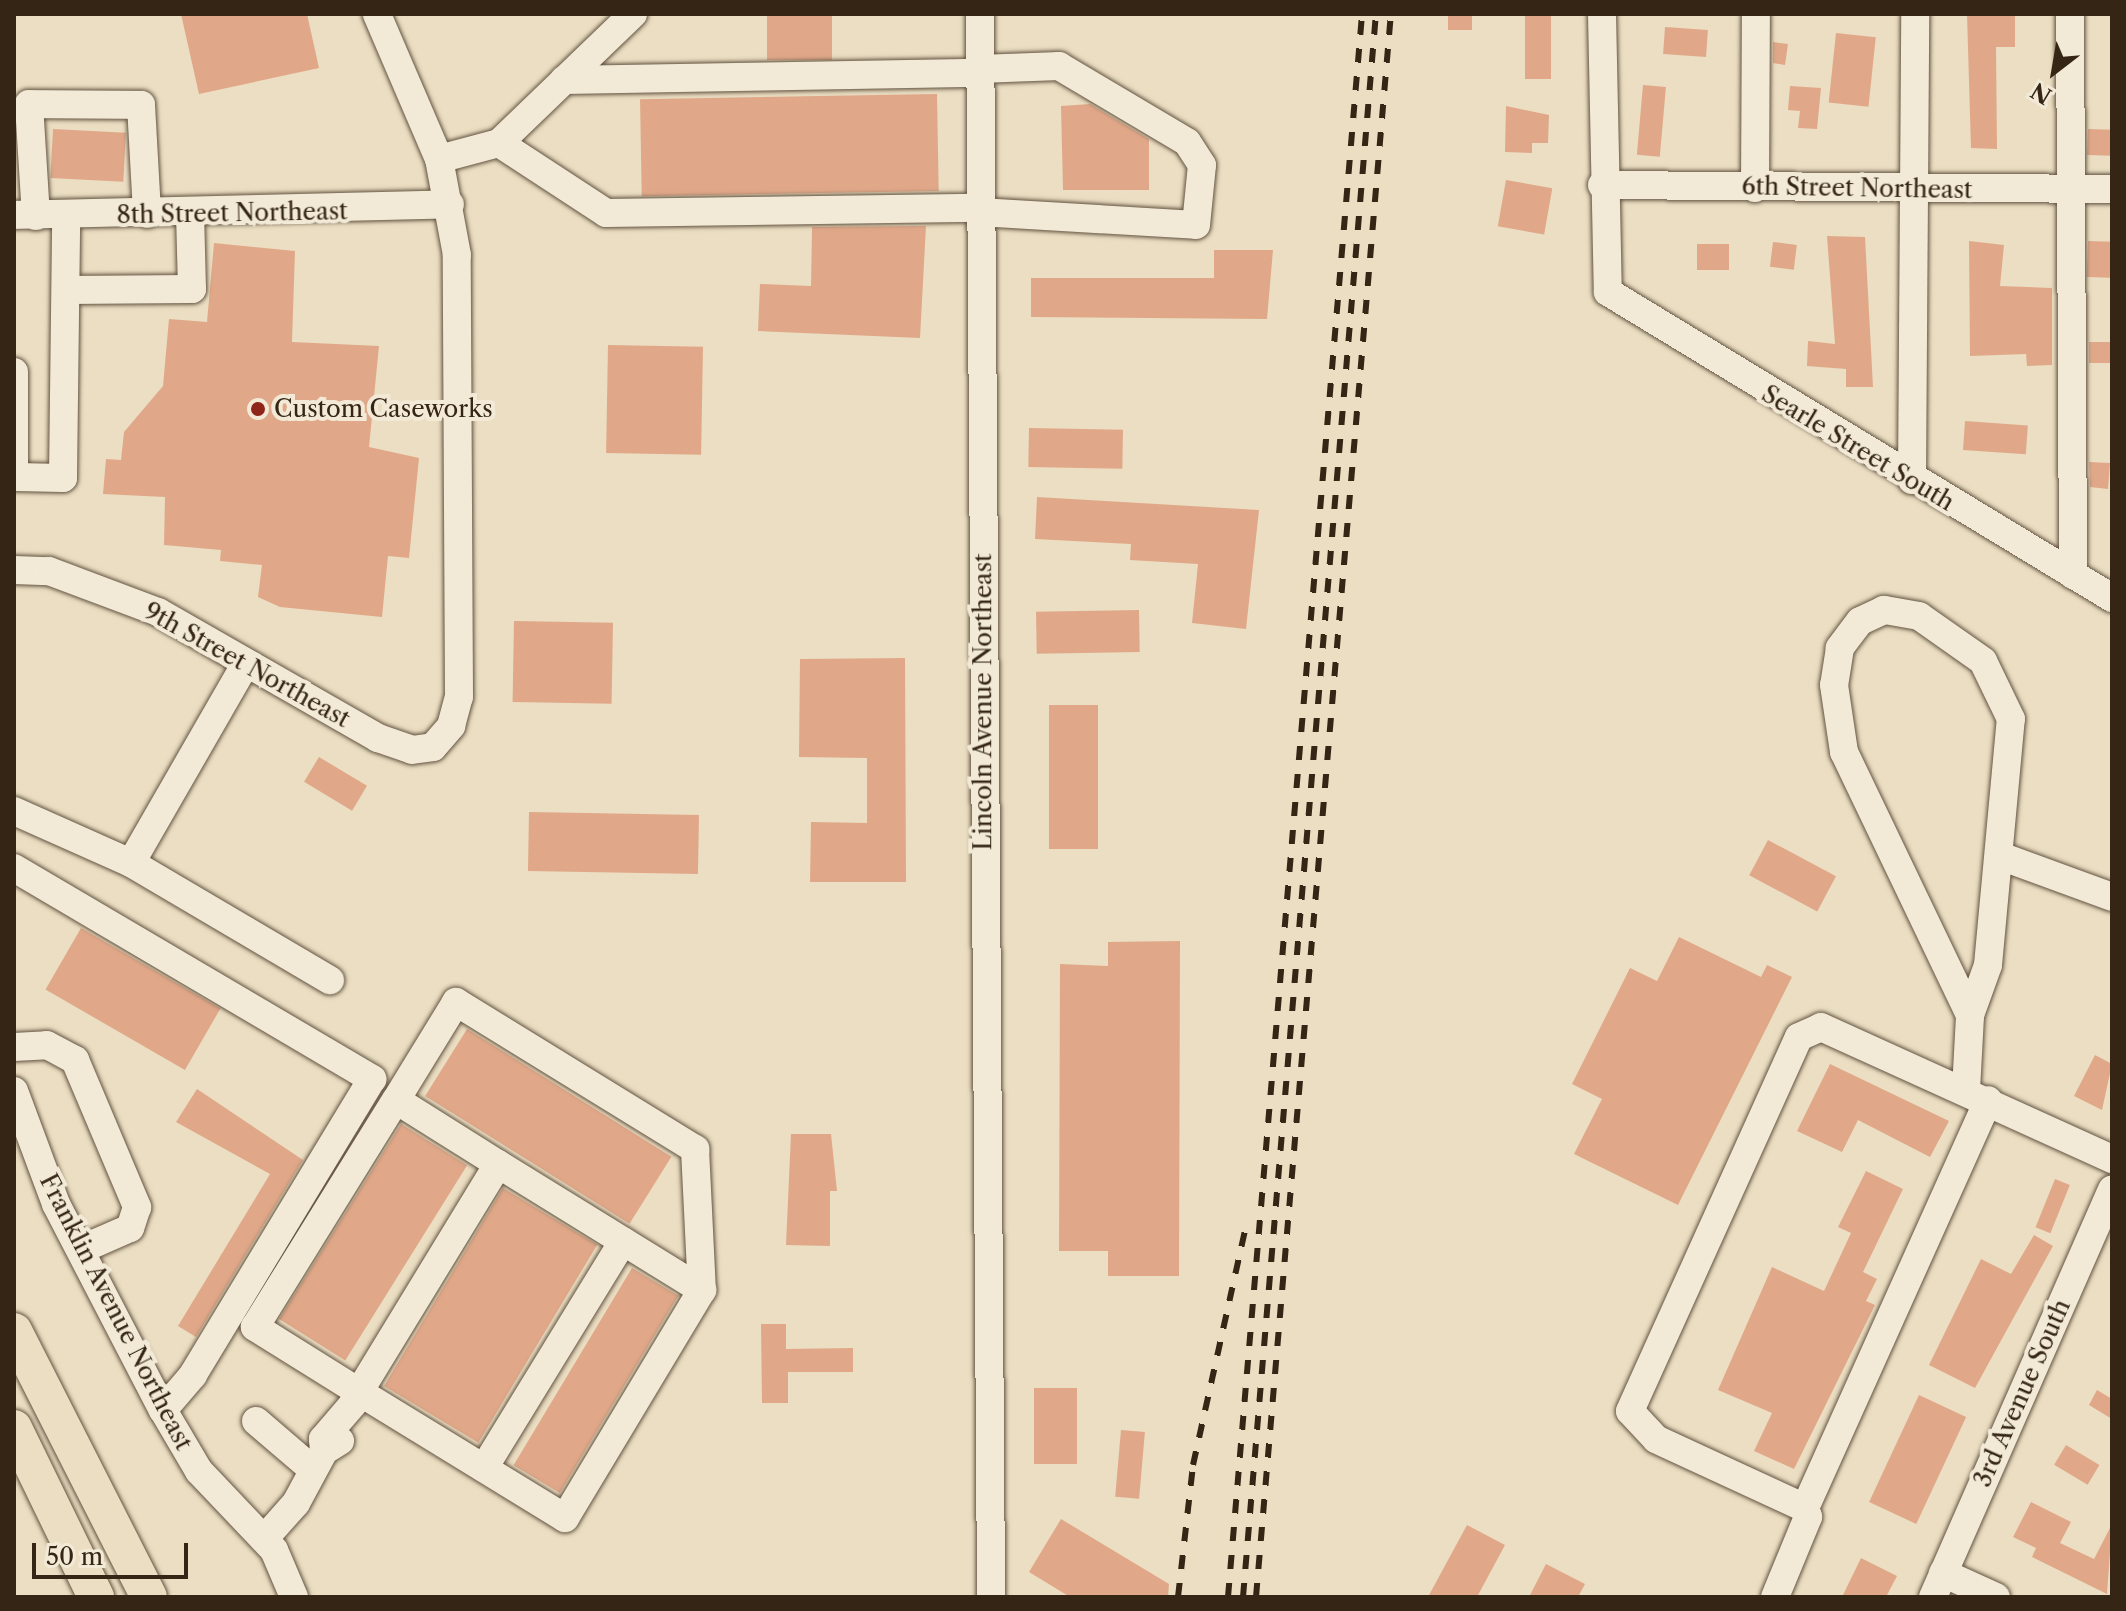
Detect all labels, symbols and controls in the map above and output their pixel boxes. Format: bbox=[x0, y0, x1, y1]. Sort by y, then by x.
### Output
north arrow bbox=[2014, 32, 2094, 112]
text: N bbox=[2026, 77, 2057, 109]
street label: 6th Street Northeast bbox=[1741, 172, 1973, 204]
street label: 8th Street Northeast bbox=[116, 197, 348, 229]
street label: Searle Street South bbox=[1757, 379, 1959, 517]
place label: Custom Caseworks bbox=[274, 395, 493, 423]
marker: Custom Caseworks bbox=[249, 400, 267, 418]
street label: Lincoln Avenue Northeast bbox=[969, 553, 997, 851]
street label: 9th Street Northeast bbox=[139, 596, 355, 734]
street label: Franklin Avenue Northeast bbox=[33, 1169, 199, 1455]
street label: 3rd Avenue South bbox=[1968, 1294, 2076, 1492]
scale bar bbox=[36, 1527, 192, 1577]
text: 50 m bbox=[46, 1542, 103, 1571]

